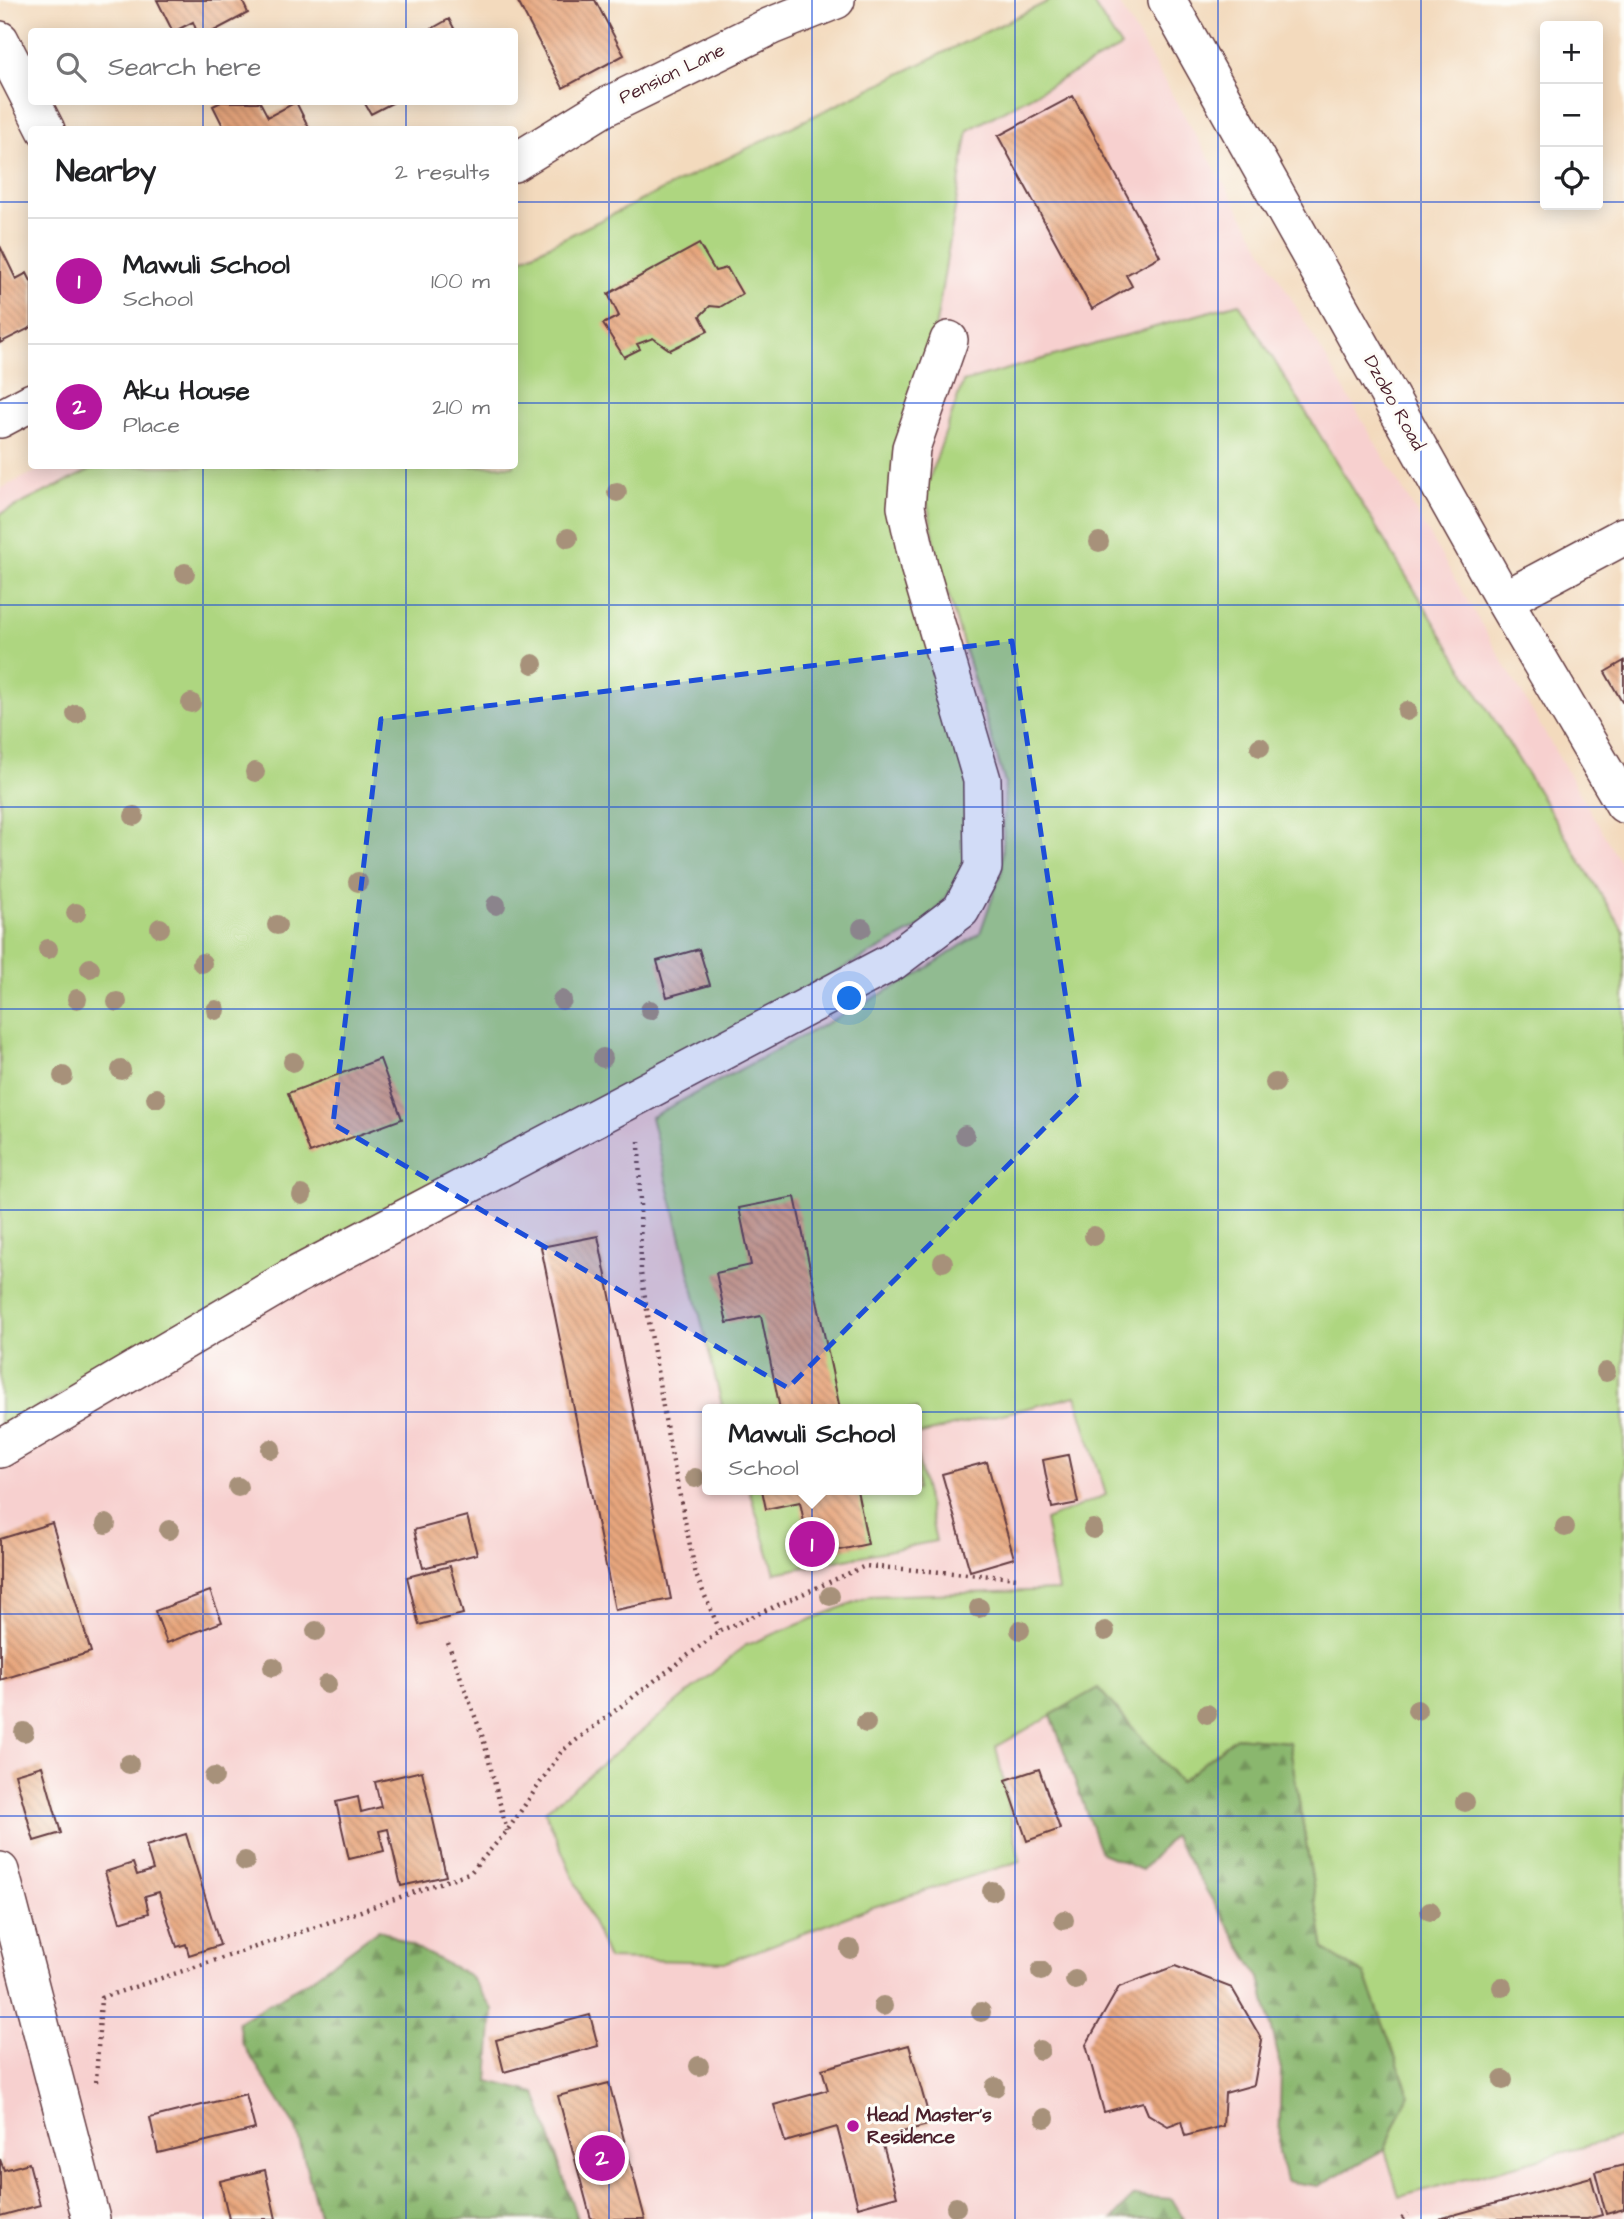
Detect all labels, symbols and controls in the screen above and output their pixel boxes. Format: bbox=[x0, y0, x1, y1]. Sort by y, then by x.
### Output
map controls bbox=[1540, 21, 1603, 210]
button: + bbox=[1540, 21, 1603, 84]
search box bbox=[28, 28, 518, 105]
street label: Pension Lane bbox=[615, 37, 729, 111]
icon: search bbox=[52, 48, 90, 86]
text: Search here bbox=[108, 49, 261, 85]
button: − bbox=[1540, 84, 1603, 147]
button: locate bbox=[1540, 147, 1603, 210]
text: Nearby bbox=[56, 151, 156, 193]
text: 2 results bbox=[395, 156, 490, 188]
text: Mawuli School bbox=[123, 247, 290, 283]
text: 1 bbox=[78, 265, 80, 297]
text: 100 m bbox=[431, 265, 490, 297]
text: School bbox=[123, 283, 193, 315]
street label: Dzobo Road bbox=[1357, 351, 1431, 456]
text: Aku House bbox=[123, 373, 250, 409]
text: 2 bbox=[72, 391, 86, 423]
text: 210 m bbox=[432, 391, 490, 423]
text: Place bbox=[123, 409, 180, 441]
your location bbox=[832, 981, 866, 1015]
popup bbox=[702, 1404, 922, 1495]
text: Mawuli School bbox=[729, 1416, 895, 1452]
text: School bbox=[729, 1452, 799, 1484]
pin: 1 bbox=[789, 1518, 835, 1570]
place label: Head Master's Residence bbox=[867, 2102, 992, 2151]
marker: Head Master's Residence bbox=[845, 2118, 861, 2134]
pin: 2 bbox=[579, 2132, 625, 2184]

